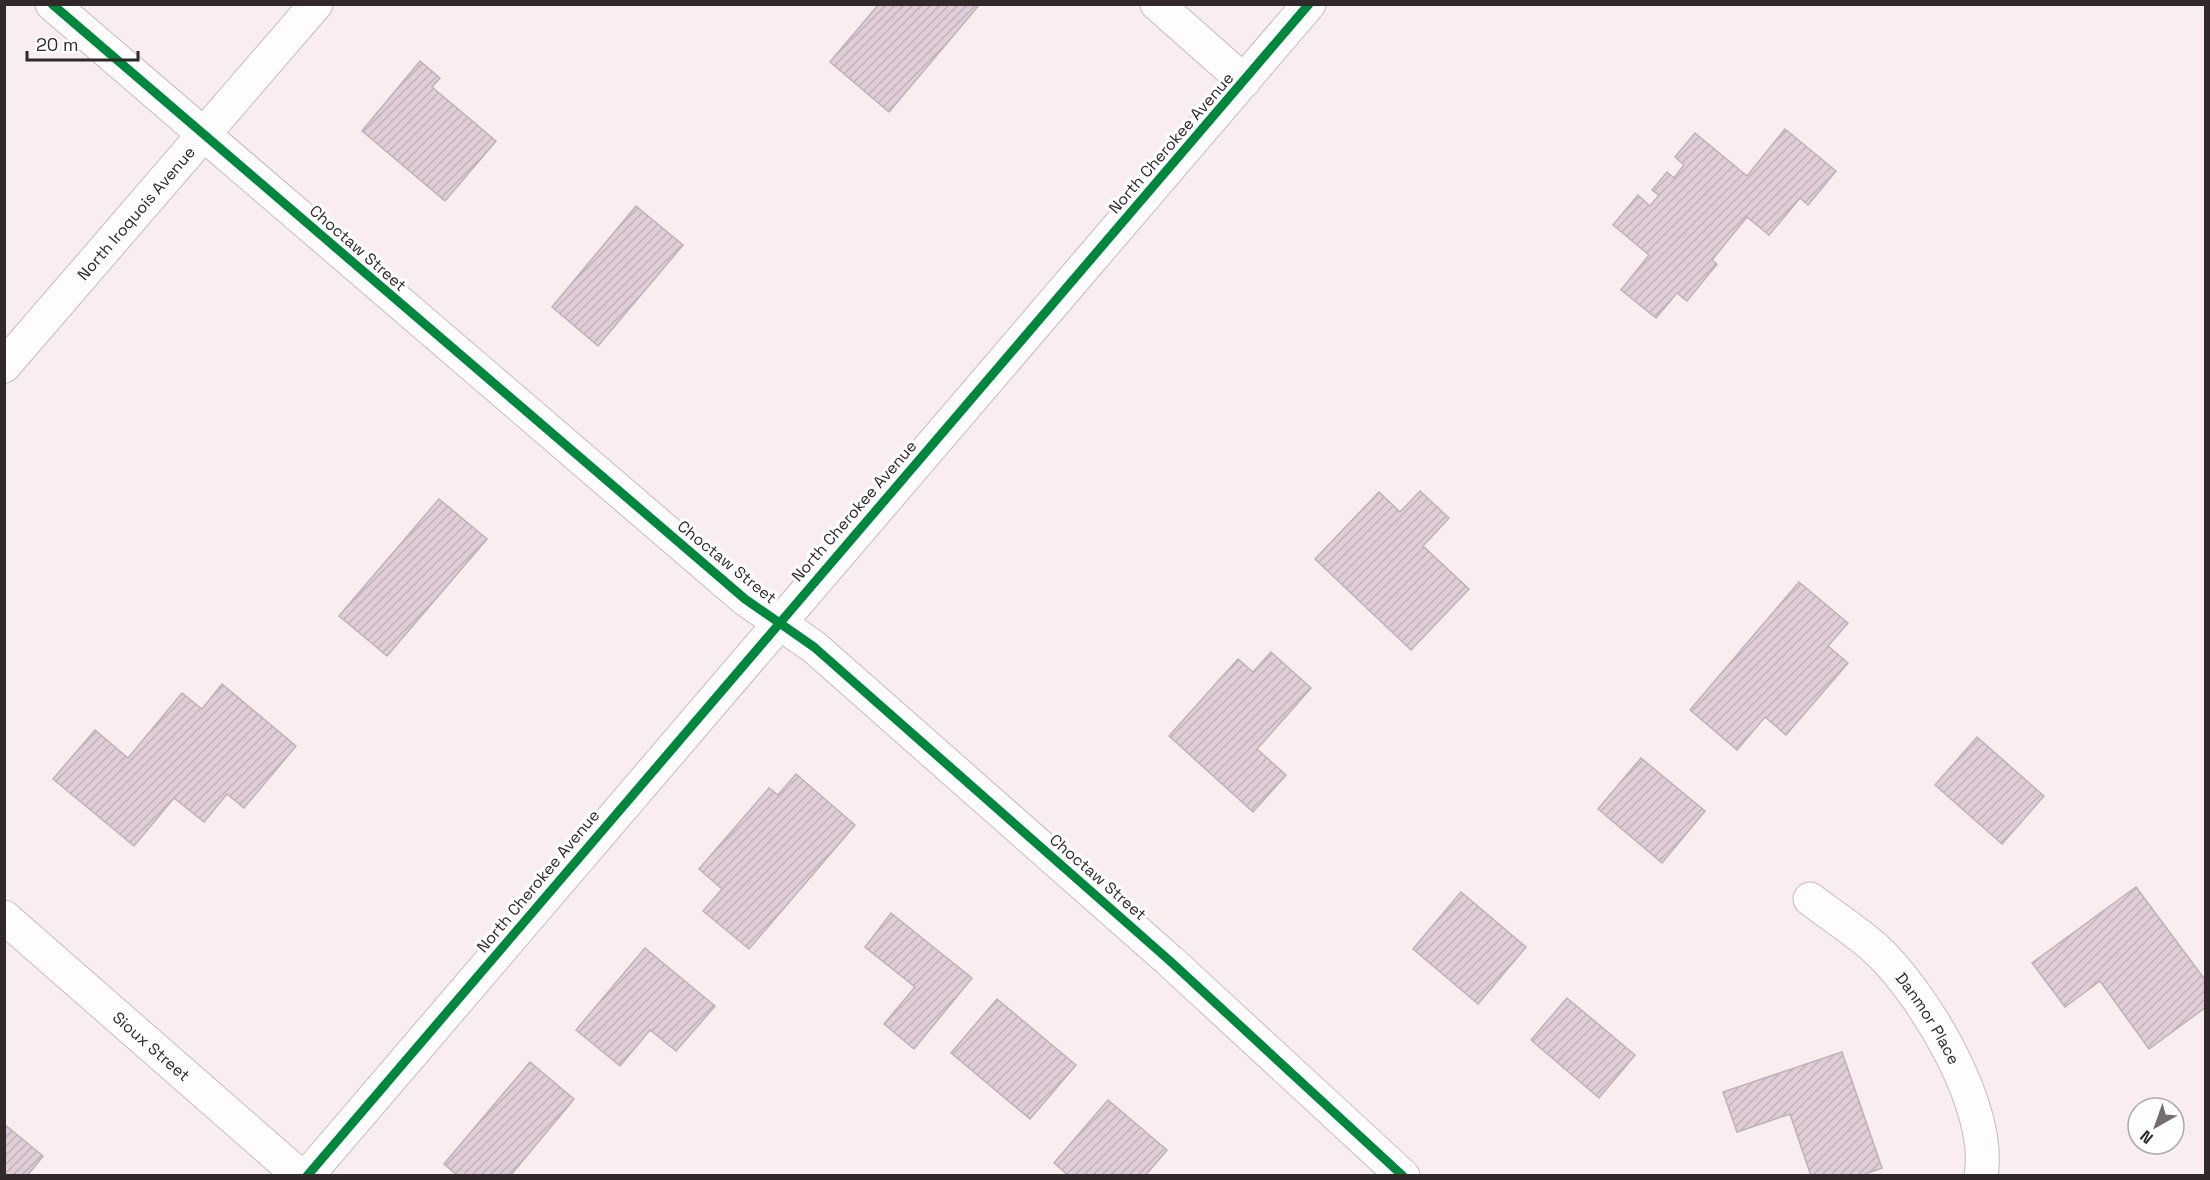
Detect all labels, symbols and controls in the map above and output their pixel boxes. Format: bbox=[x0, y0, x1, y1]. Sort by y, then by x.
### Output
scale bar bbox=[27, 24, 138, 62]
text: 20 m bbox=[36, 33, 79, 56]
street label: North Cherokee Avenue bbox=[1104, 68, 1238, 218]
street label: North Iroquois Avenue bbox=[72, 142, 199, 284]
street label: Choctaw Street bbox=[305, 200, 411, 296]
street label: North Cherokee Avenue bbox=[787, 436, 921, 586]
street label: Choctaw Street bbox=[673, 516, 781, 608]
street label: North Cherokee Avenue bbox=[472, 805, 604, 957]
street label: Choctaw Street bbox=[1045, 829, 1151, 925]
street label: Danmor Place bbox=[1891, 968, 1965, 1068]
street label: Sioux Street bbox=[108, 1007, 195, 1086]
north arrow bbox=[2126, 1096, 2186, 1156]
text: N bbox=[2136, 1126, 2158, 1149]

